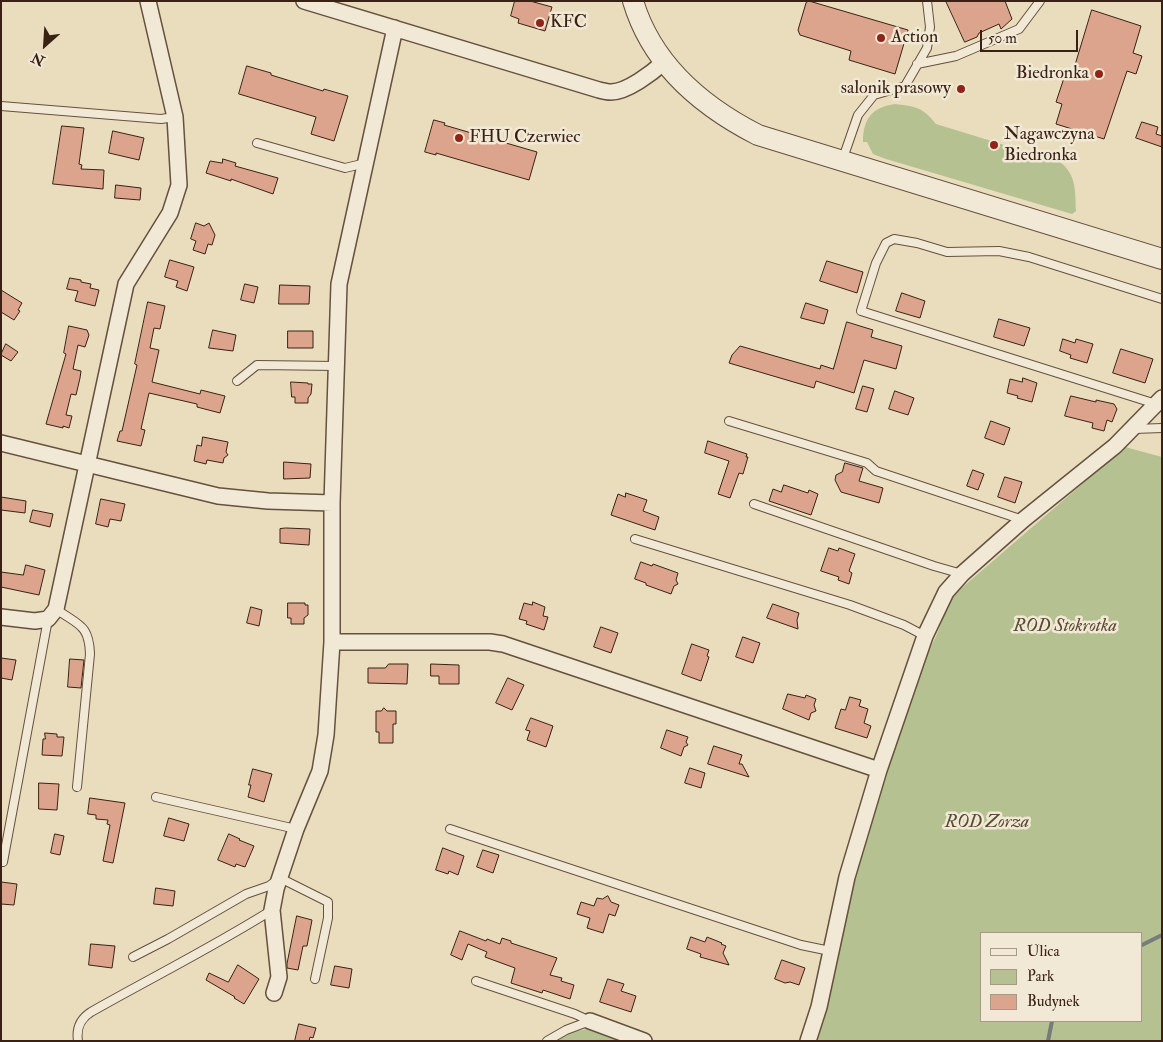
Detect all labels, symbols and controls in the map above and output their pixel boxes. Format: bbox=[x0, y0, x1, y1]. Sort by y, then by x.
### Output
place label: KFC bbox=[550, 12, 587, 34]
marker: KFC bbox=[534, 17, 546, 29]
north arrow bbox=[20, 20, 70, 70]
scale bar bbox=[983, 20, 1080, 52]
place label: Action bbox=[891, 27, 938, 49]
text: 50 m bbox=[988, 29, 1017, 48]
marker: Action bbox=[875, 32, 887, 44]
text: N bbox=[29, 49, 48, 69]
place label: Biedronka bbox=[1016, 63, 1089, 85]
marker: Biedronka bbox=[1093, 68, 1105, 80]
place label: salonik prasowy bbox=[841, 78, 951, 100]
marker: salonik prasowy bbox=[955, 83, 967, 95]
place label: Nagawczyna Biedronka bbox=[1004, 124, 1095, 166]
place label: FHU Czerwiec bbox=[469, 127, 581, 149]
marker: FHU Czerwiec bbox=[453, 132, 465, 144]
marker: Nagawczyna Biedronka bbox=[988, 139, 1000, 151]
park label: ROD Stokrotka bbox=[1013, 616, 1117, 638]
park label: ROD Zorza bbox=[945, 812, 1029, 834]
legend bbox=[980, 932, 1143, 1022]
text: Ulica bbox=[1027, 942, 1060, 961]
text: Park bbox=[1027, 967, 1054, 986]
text: Budynek bbox=[1027, 992, 1080, 1011]

